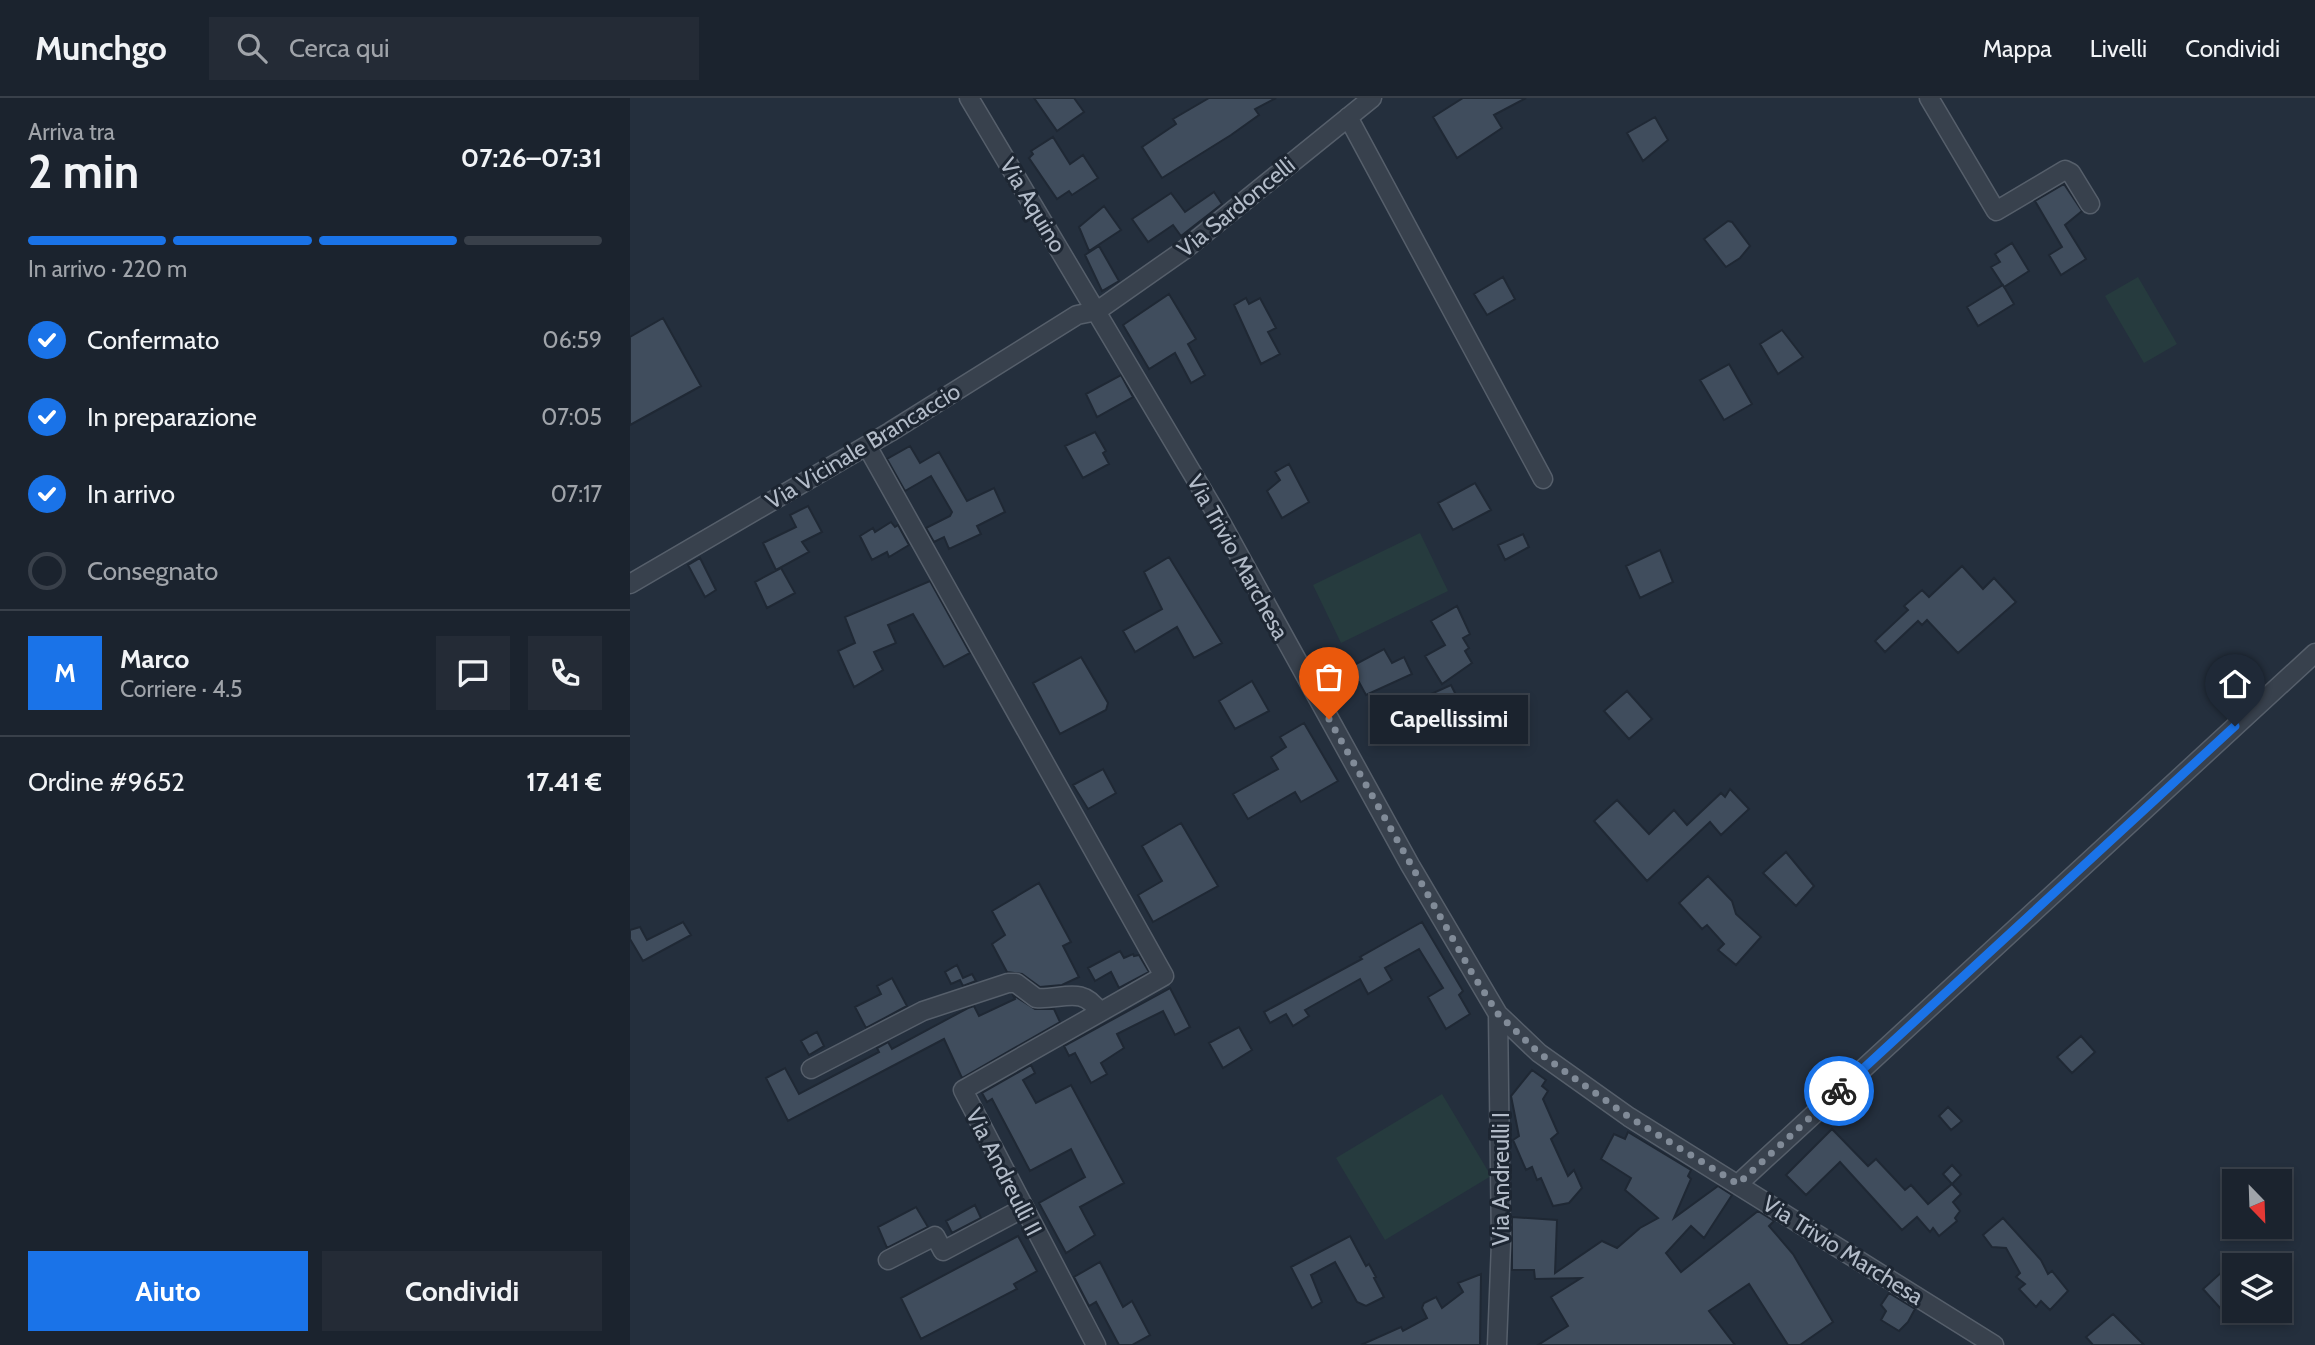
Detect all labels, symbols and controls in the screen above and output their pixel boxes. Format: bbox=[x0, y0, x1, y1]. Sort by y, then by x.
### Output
search box bbox=[209, 17, 699, 80]
text: Munchgo bbox=[35, 28, 167, 68]
icon: search bbox=[233, 29, 271, 67]
text: Cerca qui bbox=[289, 32, 390, 64]
text: Mappa bbox=[1983, 34, 2052, 63]
text: Livelli bbox=[2090, 34, 2147, 63]
text: Condividi bbox=[2185, 34, 2280, 63]
text: Arriva tra bbox=[28, 118, 115, 146]
text: 07:26–07:31 bbox=[461, 142, 602, 174]
text: 2 min bbox=[28, 144, 139, 200]
street label: Via Sardoncelli bbox=[1171, 151, 1301, 263]
street label: Via Aquino bbox=[994, 153, 1072, 257]
text: In arrivo · 220 m bbox=[28, 255, 187, 283]
icon: check bbox=[28, 321, 66, 359]
text: Confermato bbox=[87, 324, 219, 356]
text: 06:59 bbox=[543, 326, 602, 354]
street label: Via Vicinale Brancaccio bbox=[761, 377, 965, 515]
icon: check bbox=[28, 398, 66, 436]
text: In preparazione bbox=[87, 401, 257, 433]
text: 07:05 bbox=[541, 403, 602, 431]
street label: Via Trivio Marchesa bbox=[1181, 470, 1295, 644]
icon: check bbox=[28, 475, 66, 513]
text: In arrivo bbox=[87, 478, 175, 510]
text: 07:17 bbox=[551, 480, 602, 508]
text: Consegnato bbox=[87, 555, 218, 587]
button: chat bbox=[436, 636, 510, 710]
button: phone bbox=[528, 636, 602, 710]
text: Marco bbox=[120, 643, 189, 675]
pin bbox=[1299, 647, 1359, 719]
pin bbox=[2205, 654, 2265, 726]
text: M bbox=[54, 657, 76, 689]
icon: bag bbox=[1310, 658, 1348, 696]
icon: home bbox=[2216, 665, 2254, 703]
text: Corriere · 4.5 bbox=[120, 675, 242, 703]
callout: Capellissimi bbox=[1371, 694, 1528, 744]
text: Capellissimi bbox=[1390, 705, 1508, 733]
text: Ordine #9652 bbox=[28, 766, 185, 798]
text: 17.41 € bbox=[526, 766, 602, 798]
courier bbox=[1804, 1056, 1874, 1126]
icon: bike bbox=[1820, 1072, 1858, 1110]
street label: Via Andreulli II bbox=[960, 1104, 1048, 1240]
street label: Via Andreulli I bbox=[1487, 1112, 1515, 1246]
north arrow bbox=[2222, 1169, 2292, 1239]
map controls bbox=[2222, 1169, 2292, 1323]
street label: Via Trivio Marchesa bbox=[1757, 1189, 1929, 1311]
button: Aiuto bbox=[28, 1251, 308, 1331]
button: Condividi bbox=[322, 1251, 602, 1331]
button: layers bbox=[2222, 1253, 2292, 1323]

